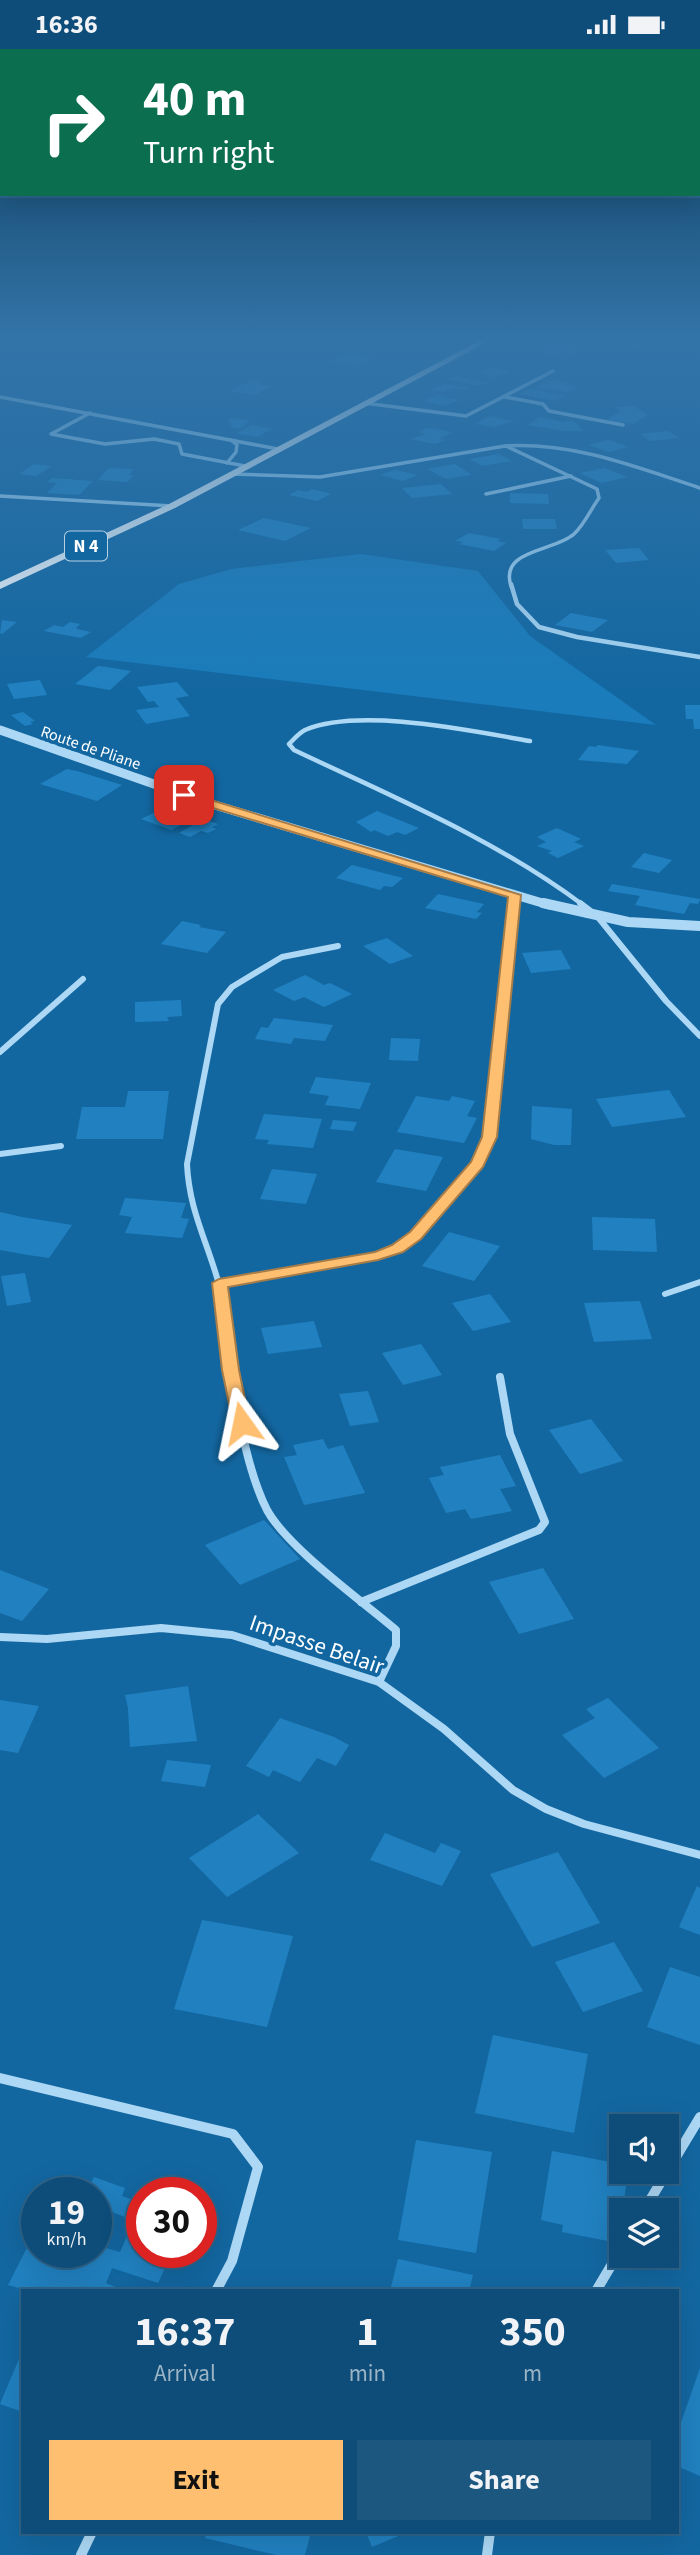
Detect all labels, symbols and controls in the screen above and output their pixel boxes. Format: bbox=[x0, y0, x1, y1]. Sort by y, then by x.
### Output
text: 16:36 bbox=[35, 6, 98, 43]
text: 40 m bbox=[143, 65, 247, 135]
icon: right bbox=[28, 77, 119, 168]
text: Turn right bbox=[143, 130, 274, 176]
road number: N 4 bbox=[65, 531, 107, 561]
street label: Route de Pliane bbox=[38, 721, 144, 775]
pin bbox=[154, 765, 214, 825]
icon: arrive bbox=[165, 776, 203, 814]
position arrow bbox=[205, 1386, 279, 1460]
street label: Impasse Belair bbox=[245, 1606, 390, 1683]
map controls bbox=[609, 2114, 679, 2268]
button: sound bbox=[609, 2114, 679, 2184]
speed limit sign: 30 bbox=[126, 2177, 217, 2268]
text: 19 bbox=[48, 2188, 85, 2238]
button: layers bbox=[609, 2198, 679, 2268]
text: km/h bbox=[47, 2227, 86, 2252]
text: 16:37 bbox=[134, 2302, 236, 2362]
text: 1 bbox=[356, 2302, 378, 2362]
text: 350 bbox=[499, 2302, 566, 2362]
text: Arrival bbox=[154, 2357, 216, 2390]
text: min bbox=[349, 2357, 386, 2390]
text: m bbox=[523, 2357, 542, 2390]
button: Exit bbox=[49, 2440, 343, 2520]
button: Share bbox=[357, 2440, 651, 2520]

